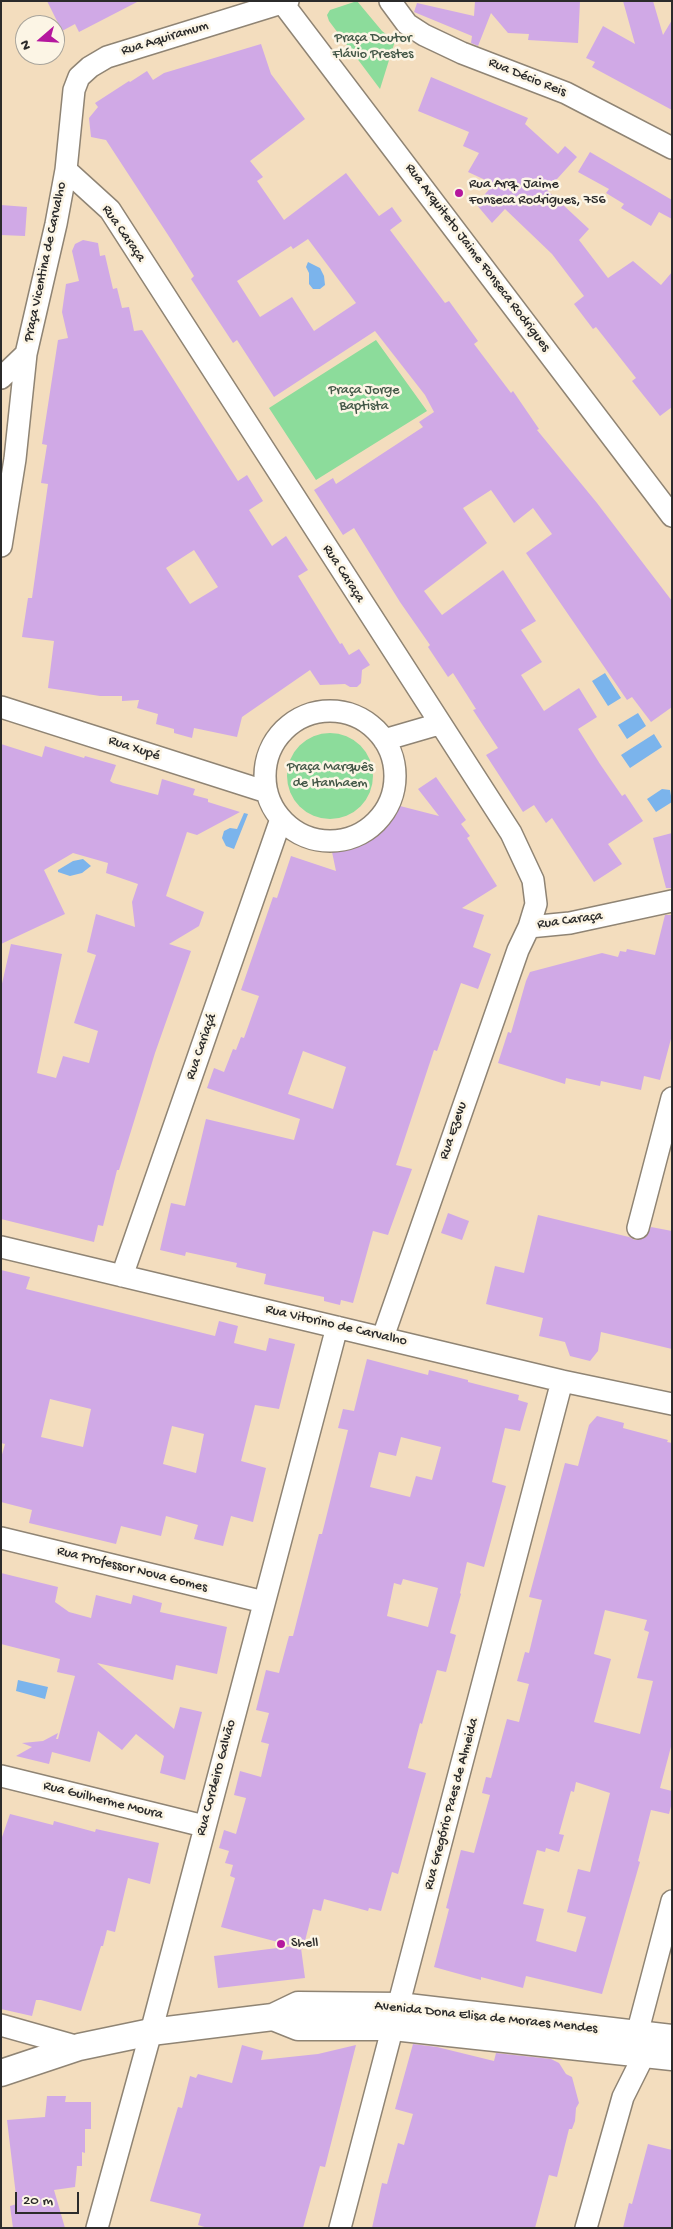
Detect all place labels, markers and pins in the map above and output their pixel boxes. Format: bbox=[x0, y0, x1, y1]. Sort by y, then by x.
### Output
place label: Rua Arq. Jaime Fonseca Rodrigues, 756 bbox=[469, 177, 605, 210]
marker: Rua Arq. Jaime Fonseca Rodrigues, 756 bbox=[453, 187, 465, 199]
place label: Shell bbox=[291, 1936, 318, 1952]
marker: Shell bbox=[275, 1938, 287, 1950]

